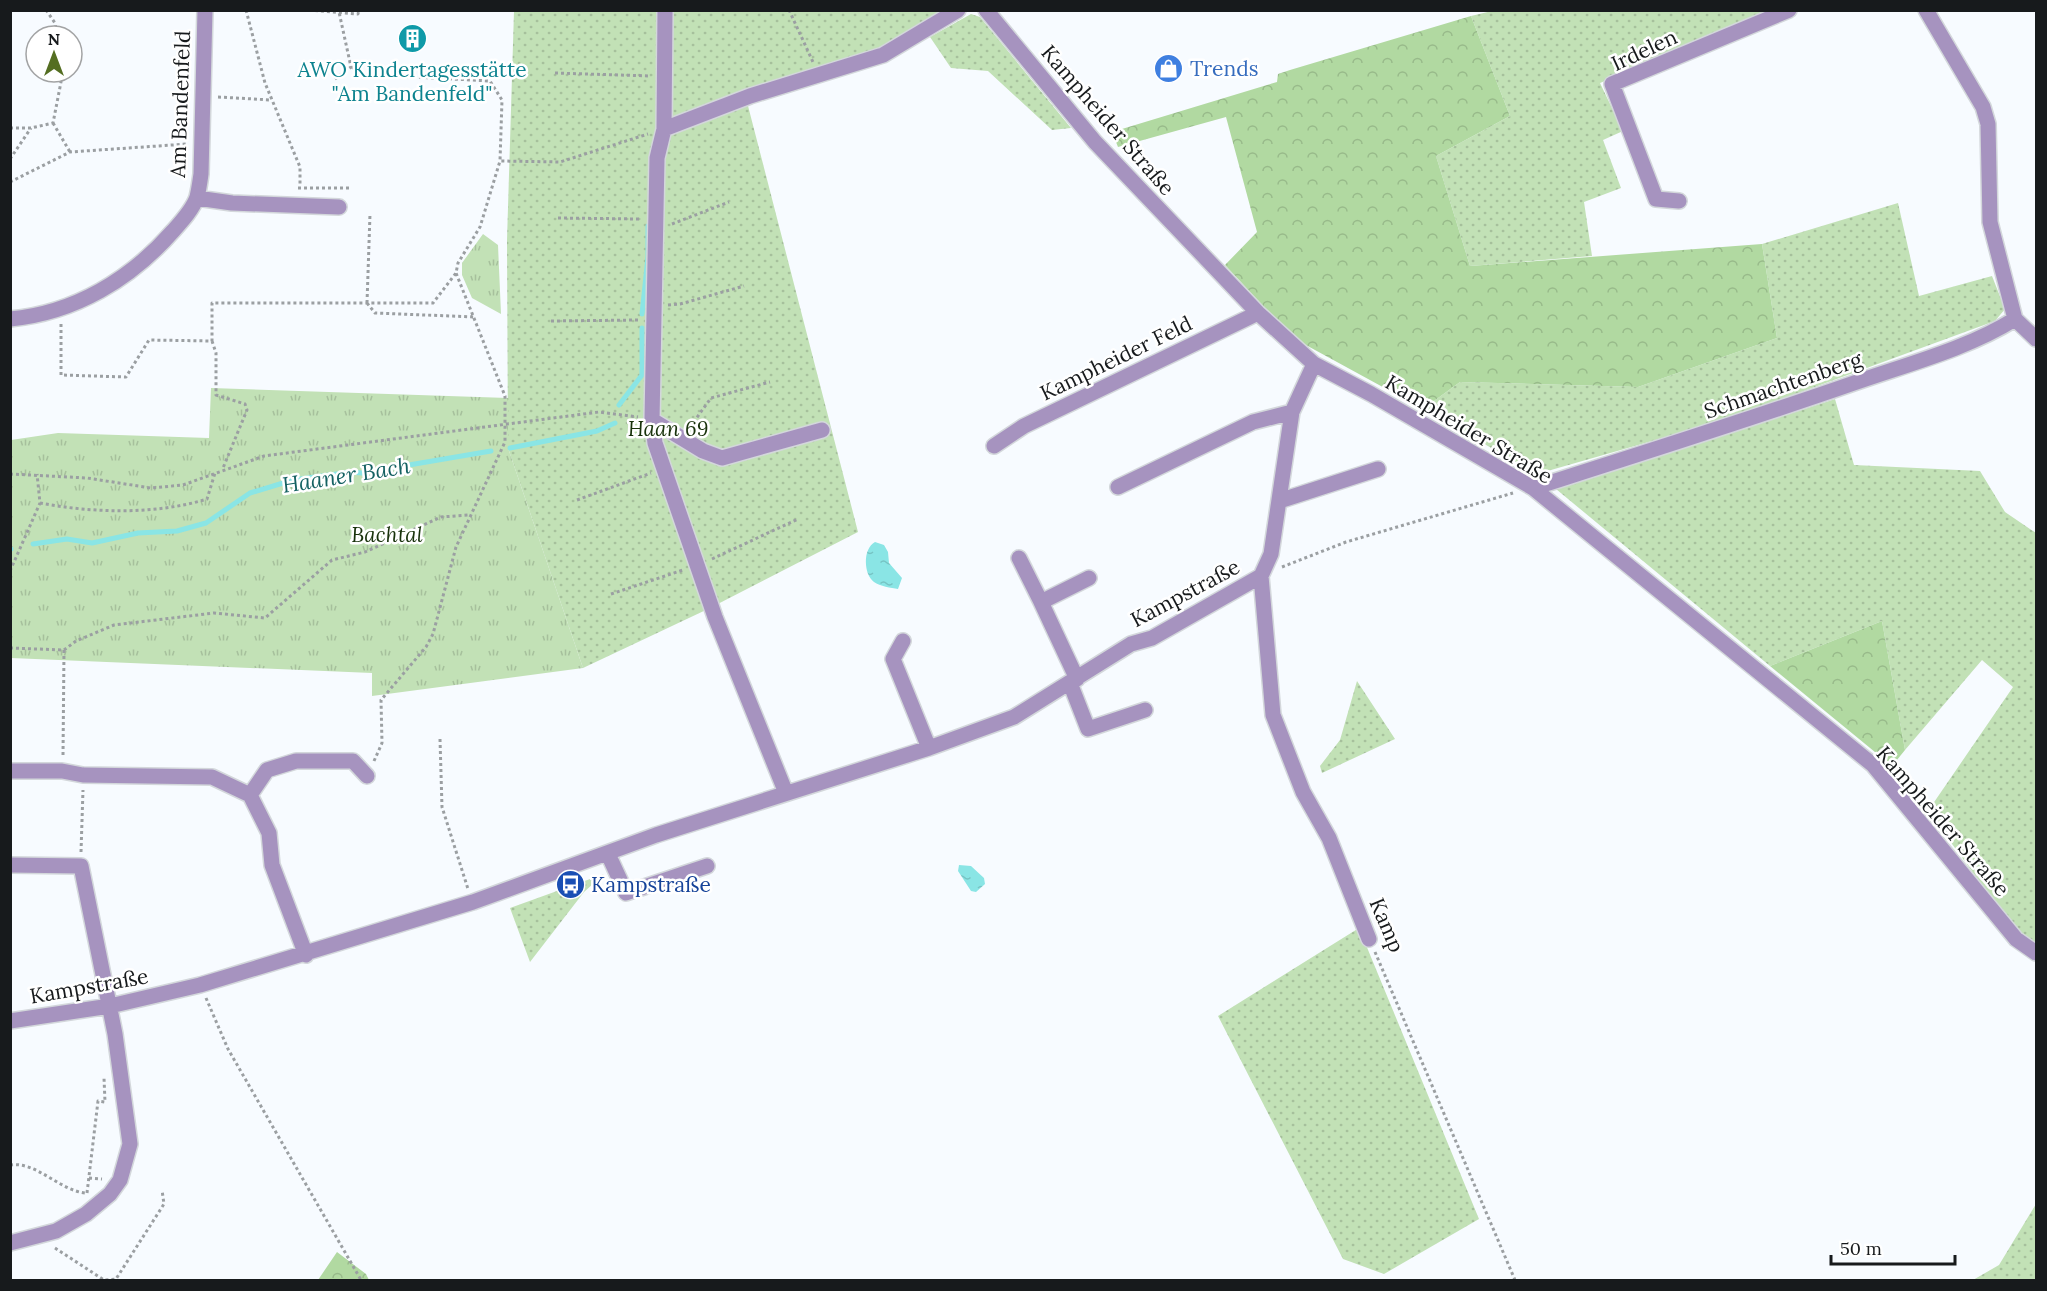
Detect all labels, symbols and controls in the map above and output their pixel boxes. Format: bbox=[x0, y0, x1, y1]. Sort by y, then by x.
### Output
building icon: AWO Kindertagesstätte "Am Bandenfeld" bbox=[396, 22, 428, 54]
street label: Irdelen bbox=[1607, 23, 1681, 77]
north arrow bbox=[24, 24, 84, 84]
text: N bbox=[48, 29, 60, 49]
street label: Am Bandenfeld bbox=[164, 30, 196, 179]
street label: Kampheider Straße bbox=[1035, 39, 1181, 201]
shop icon: Trends bbox=[1153, 52, 1185, 84]
place label: Trends bbox=[1190, 55, 1258, 82]
place label: AWO Kindertagesstätte "Am Bandenfeld" bbox=[296, 56, 527, 107]
street label: Kampheider Feld bbox=[1036, 310, 1196, 406]
street label: Schmachtenberg bbox=[1700, 345, 1866, 425]
street label: Kampheider Straße bbox=[1380, 368, 1558, 490]
park label: Haan 69 bbox=[628, 415, 708, 442]
water label: Haaner Bach bbox=[280, 451, 412, 499]
park label: Bachtal bbox=[351, 521, 423, 548]
street label: Kampstraße bbox=[1126, 553, 1244, 633]
street label: Kampheider Straße bbox=[1870, 740, 2016, 902]
bus stop icon: Kampstraße bbox=[554, 868, 586, 900]
place label: Kampstraße bbox=[591, 871, 711, 898]
street label: Kamp bbox=[1364, 894, 1410, 956]
street label: Kampstraße bbox=[28, 962, 150, 1010]
scale bar bbox=[1831, 1228, 1956, 1266]
text: 50 m bbox=[1840, 1237, 1882, 1260]

